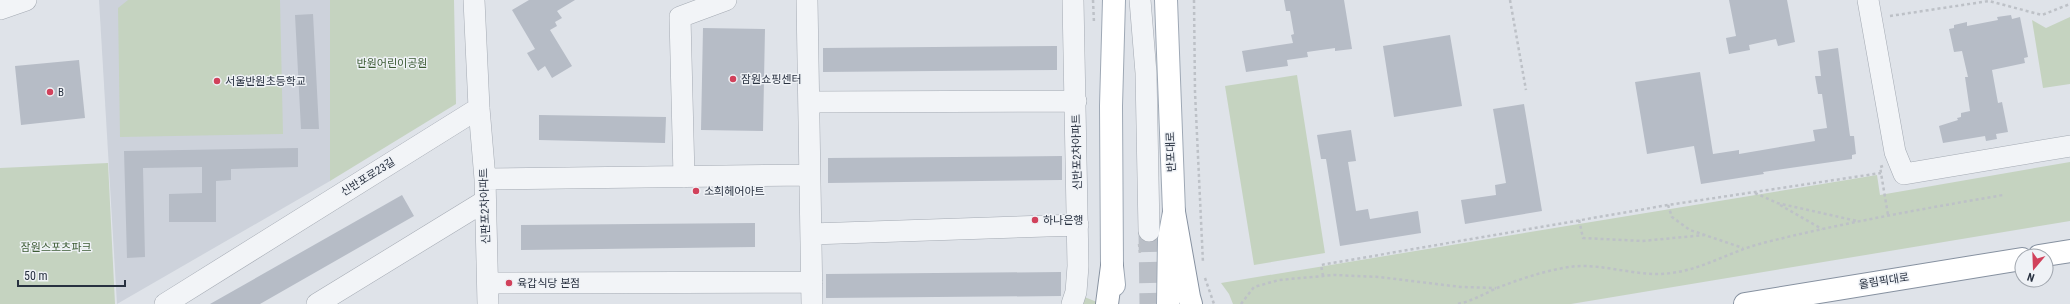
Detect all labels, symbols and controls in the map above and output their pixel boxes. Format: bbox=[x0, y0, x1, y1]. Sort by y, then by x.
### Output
park label: 반원어린이공원 bbox=[357, 57, 427, 70]
place label: 잠원쇼핑센터 bbox=[741, 73, 802, 86]
marker: 잠원쇼핑센터 bbox=[728, 74, 738, 84]
place label: 서울반원초등학교 bbox=[225, 75, 306, 88]
marker: 서울반원초등학교 bbox=[212, 76, 222, 86]
place label: B bbox=[58, 86, 64, 99]
marker: B bbox=[45, 87, 55, 97]
street label: 신반포2차아파트 bbox=[1070, 114, 1084, 190]
street label: 반포대로 bbox=[1164, 132, 1178, 172]
street label: 신반포로23길 bbox=[338, 155, 398, 199]
street label: 신판포2차아파트 bbox=[477, 168, 493, 244]
place label: 소희헤어아트 bbox=[704, 185, 765, 198]
marker: 소희헤어아트 bbox=[691, 186, 701, 196]
place label: 하나은행 bbox=[1043, 214, 1083, 227]
marker: 하나은행 bbox=[1030, 215, 1040, 225]
park label: 잠원스포츠파크 bbox=[21, 241, 91, 254]
north arrow bbox=[2014, 248, 2054, 288]
scale bar bbox=[18, 262, 125, 288]
text: 50 m bbox=[24, 269, 48, 283]
text: N bbox=[2025, 270, 2036, 284]
street label: 올림픽대로 bbox=[1858, 271, 1910, 291]
place label: 육갑식당 본점 bbox=[517, 277, 580, 290]
marker: 육갑식당 본점 bbox=[504, 278, 514, 288]

